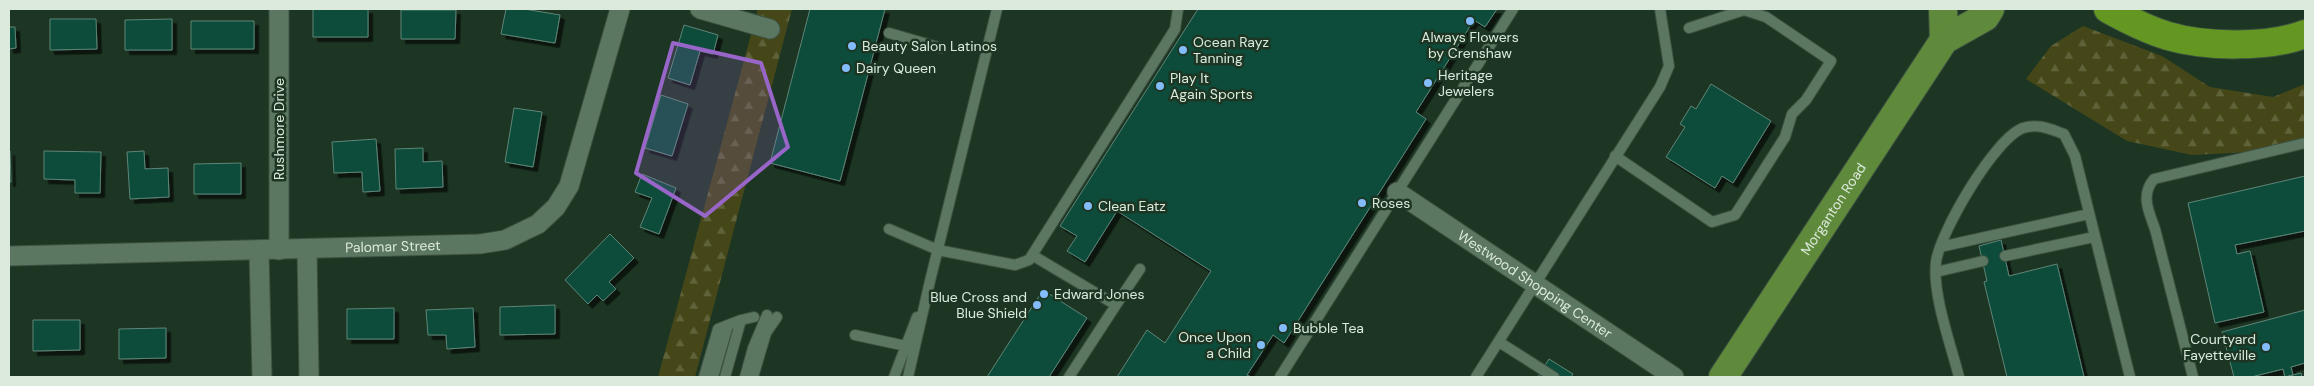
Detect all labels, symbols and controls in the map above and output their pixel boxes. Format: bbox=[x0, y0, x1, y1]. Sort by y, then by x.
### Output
marker: Always Flowers by Crenshaw bbox=[1464, 15, 1476, 27]
place label: Always Flowers by Crenshaw bbox=[1421, 28, 1519, 62]
place label: Ocean Rayz Tanning bbox=[1193, 33, 1269, 67]
place label: Beauty Salon Latinos bbox=[862, 37, 997, 55]
marker: Beauty Salon Latinos bbox=[846, 40, 858, 52]
marker: Ocean Rayz Tanning bbox=[1177, 44, 1189, 56]
place label: Dairy Queen bbox=[856, 59, 936, 77]
marker: Dairy Queen bbox=[840, 62, 852, 74]
place label: Heritage Jewelers bbox=[1438, 66, 1494, 100]
place label: Play It Again Sports bbox=[1170, 69, 1253, 103]
marker: Heritage Jewelers bbox=[1422, 77, 1434, 89]
street label: Rushmore Drive bbox=[270, 78, 288, 180]
marker: Play It Again Sports bbox=[1154, 80, 1166, 92]
street label: Morganton Road bbox=[1796, 159, 1870, 258]
place label: Roses bbox=[1372, 194, 1410, 212]
place label: Clean Eatz bbox=[1098, 197, 1166, 215]
marker: Roses bbox=[1356, 197, 1368, 209]
marker: Clean Eatz bbox=[1082, 200, 1094, 212]
street label: Westwood Shopping Center bbox=[1454, 226, 1616, 342]
street label: Palomar Street bbox=[345, 236, 441, 256]
place label: Edward Jones bbox=[1054, 285, 1144, 303]
place label: Blue Cross and Blue Shield bbox=[930, 288, 1027, 322]
marker: Edward Jones bbox=[1038, 288, 1050, 300]
marker: Blue Cross and Blue Shield bbox=[1031, 299, 1043, 311]
place label: Bubble Tea bbox=[1293, 319, 1364, 337]
marker: Bubble Tea bbox=[1277, 322, 1289, 334]
place label: Once Upon a Child bbox=[1178, 328, 1251, 362]
place label: Courtyard Fayetteville bbox=[2183, 330, 2256, 364]
marker: Once Upon a Child bbox=[1255, 339, 1267, 351]
marker: Courtyard Fayetteville bbox=[2260, 341, 2272, 353]

